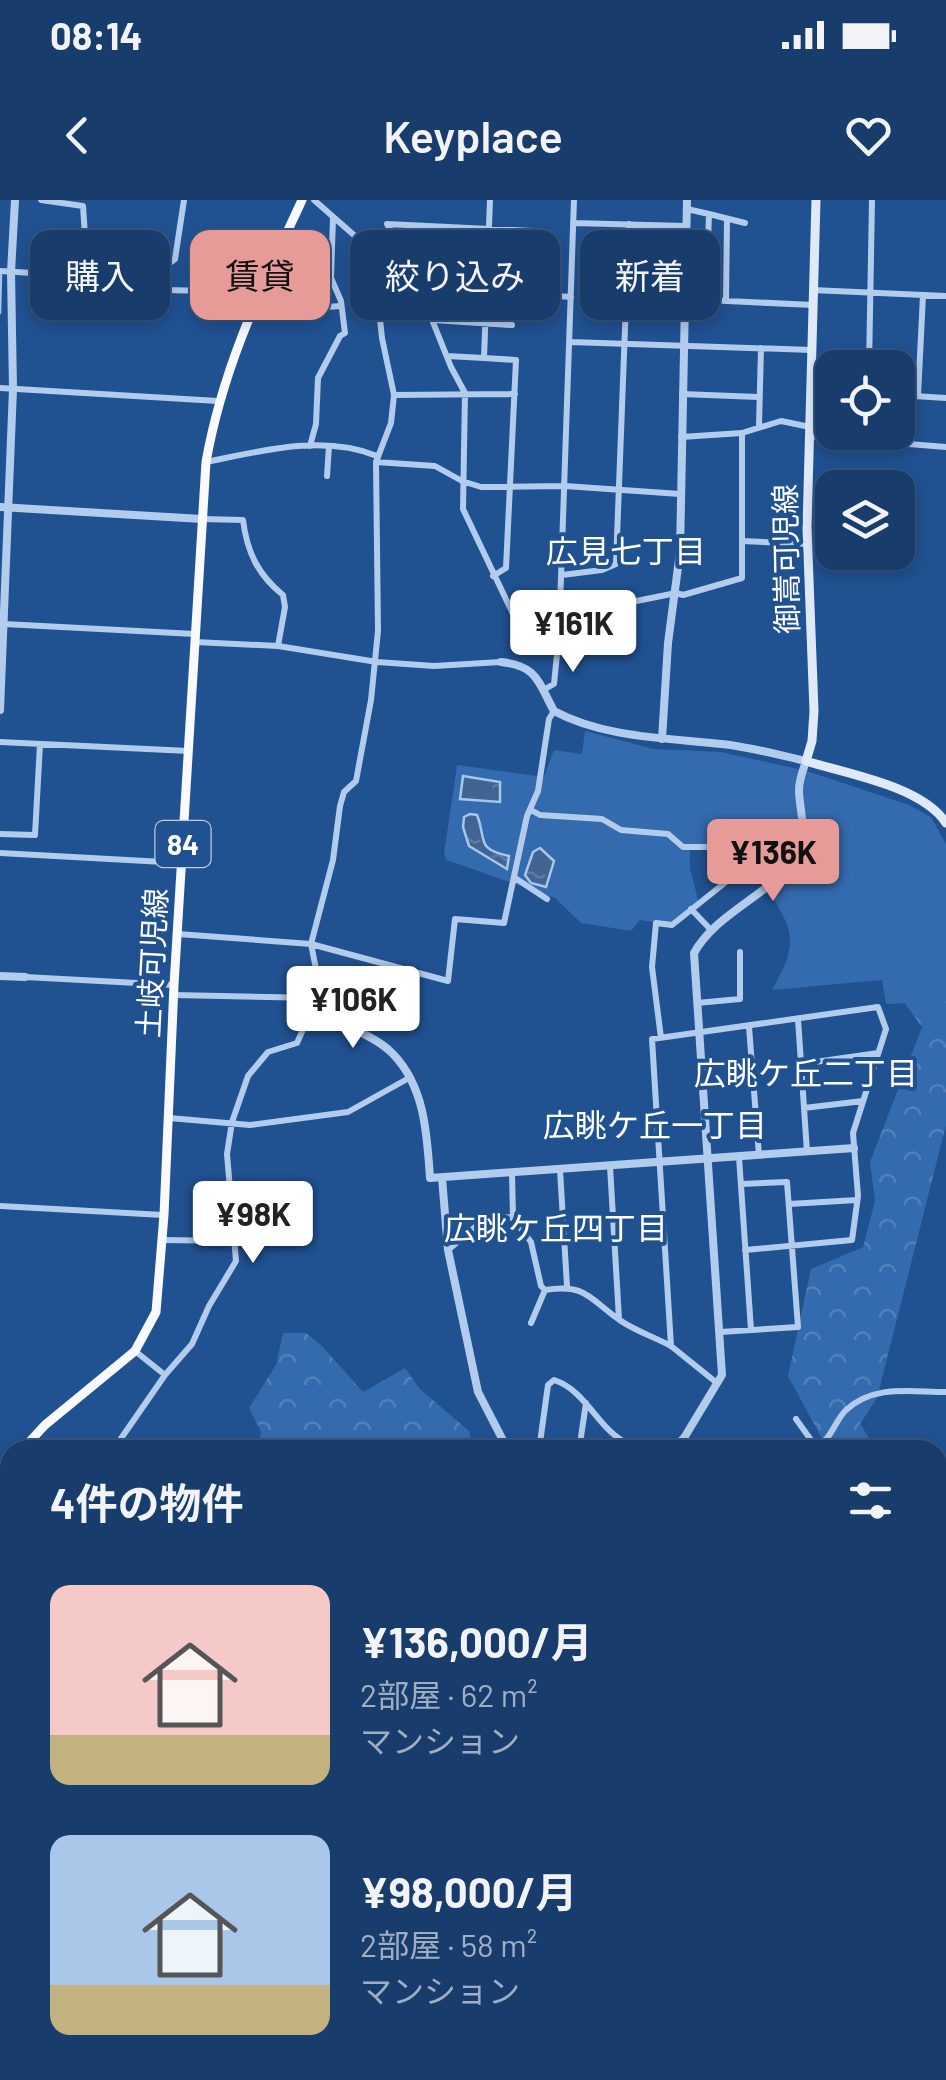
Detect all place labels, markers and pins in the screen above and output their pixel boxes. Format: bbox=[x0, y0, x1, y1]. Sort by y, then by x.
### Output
pin: ¥161K bbox=[503, 590, 643, 675]
pin: ¥136K bbox=[703, 819, 843, 904]
pin: ¥106K bbox=[283, 966, 423, 1051]
pin: ¥98K bbox=[194, 1181, 312, 1266]

